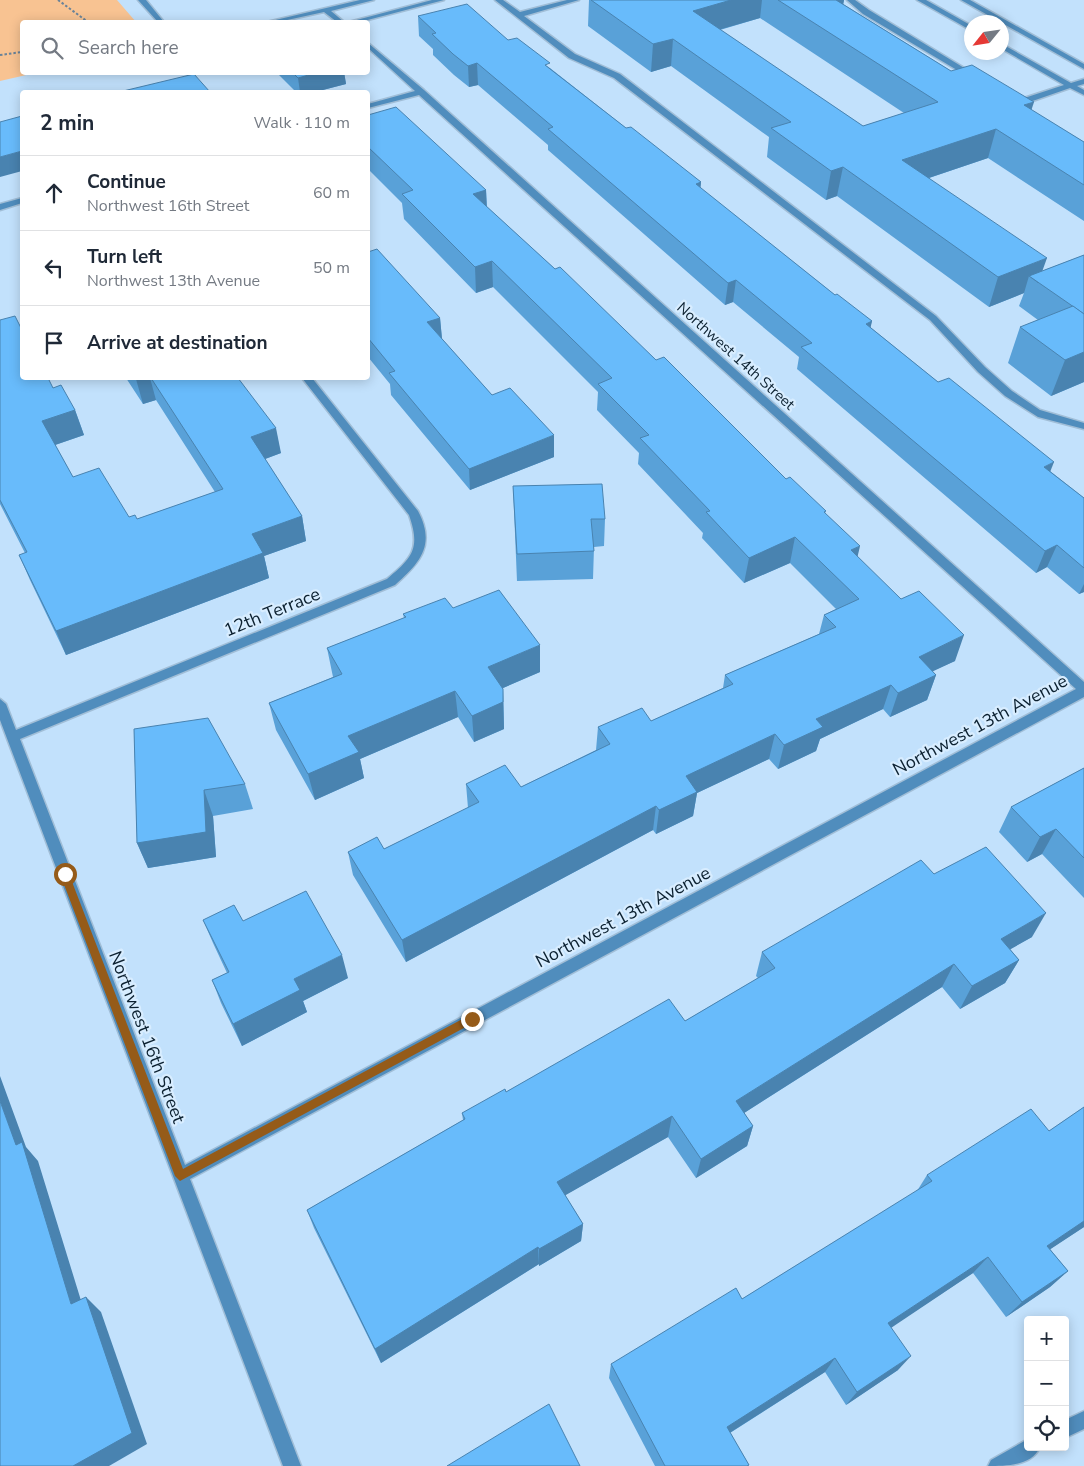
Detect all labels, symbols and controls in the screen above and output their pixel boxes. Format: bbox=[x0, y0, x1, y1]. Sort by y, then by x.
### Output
north arrow bbox=[964, 15, 1009, 60]
search box bbox=[20, 20, 370, 75]
icon: search bbox=[38, 34, 66, 62]
text: Search here bbox=[78, 35, 179, 61]
text: 2 min bbox=[40, 109, 94, 137]
text: Walk · 110 m bbox=[254, 112, 350, 134]
text: Continue bbox=[87, 169, 166, 195]
icon: ahead bbox=[40, 179, 68, 207]
text: 60 m bbox=[313, 182, 350, 204]
text: Northwest 16th Street bbox=[87, 195, 249, 217]
text: Turn left bbox=[87, 244, 162, 270]
icon: left bbox=[40, 254, 68, 282]
text: 50 m bbox=[313, 257, 350, 279]
text: Northwest 13th Avenue bbox=[87, 270, 260, 292]
street label: Northwest 14th Street bbox=[673, 298, 800, 415]
icon: arrive bbox=[40, 329, 68, 357]
text: Arrive at destination bbox=[87, 330, 268, 356]
street label: 12th Terrace bbox=[220, 582, 324, 642]
street label: Northwest 13th Avenue bbox=[888, 669, 1072, 781]
street label: Northwest 13th Avenue bbox=[531, 861, 715, 973]
route start bbox=[54, 863, 77, 886]
street label: Northwest 16th Street bbox=[103, 947, 191, 1127]
route end bbox=[461, 1008, 484, 1031]
map controls bbox=[1024, 1316, 1069, 1451]
button: + bbox=[1024, 1316, 1069, 1361]
button: − bbox=[1024, 1361, 1069, 1406]
button: locate bbox=[1024, 1406, 1069, 1451]

